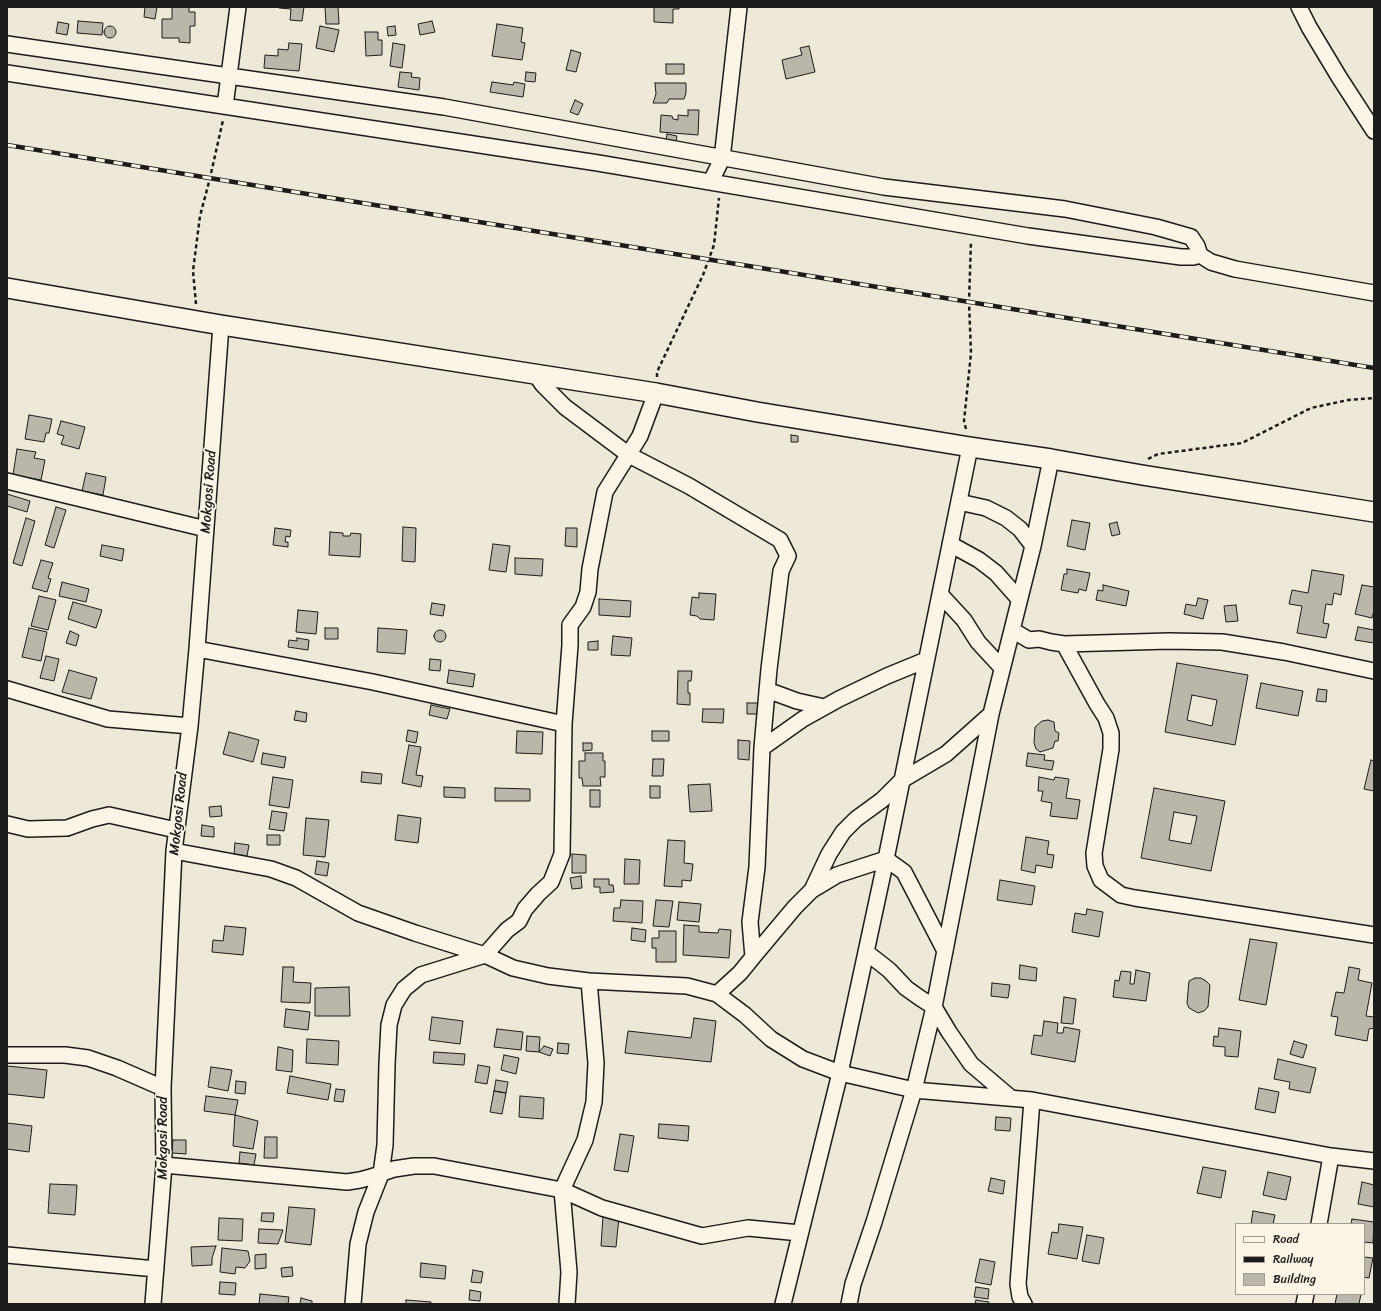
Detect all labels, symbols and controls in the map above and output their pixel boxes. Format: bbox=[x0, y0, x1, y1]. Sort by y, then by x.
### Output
street label: Mokgosi Road bbox=[198, 450, 220, 534]
street label: Mokgosi Road bbox=[166, 772, 192, 856]
street label: Mokgosi Road bbox=[155, 1096, 171, 1180]
legend bbox=[1235, 1223, 1365, 1295]
text: Road bbox=[1273, 1228, 1299, 1250]
text: Railway bbox=[1273, 1248, 1314, 1270]
text: Building bbox=[1273, 1268, 1316, 1290]

